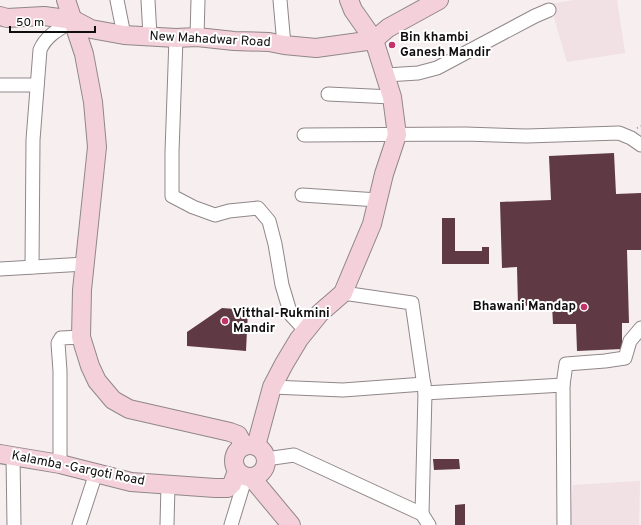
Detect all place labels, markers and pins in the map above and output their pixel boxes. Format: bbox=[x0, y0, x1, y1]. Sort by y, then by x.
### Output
place label: Bin khambi Ganesh Mandir bbox=[400, 30, 491, 61]
marker: Bin khambi Ganesh Mandir bbox=[387, 40, 397, 50]
place label: Bhawani Mandap bbox=[473, 299, 576, 315]
marker: Bhawani Mandap bbox=[579, 302, 589, 312]
place label: Vitthal-Rukmini Mandir bbox=[233, 306, 330, 337]
marker: Vitthal-Rukmini Mandir bbox=[220, 316, 230, 326]

